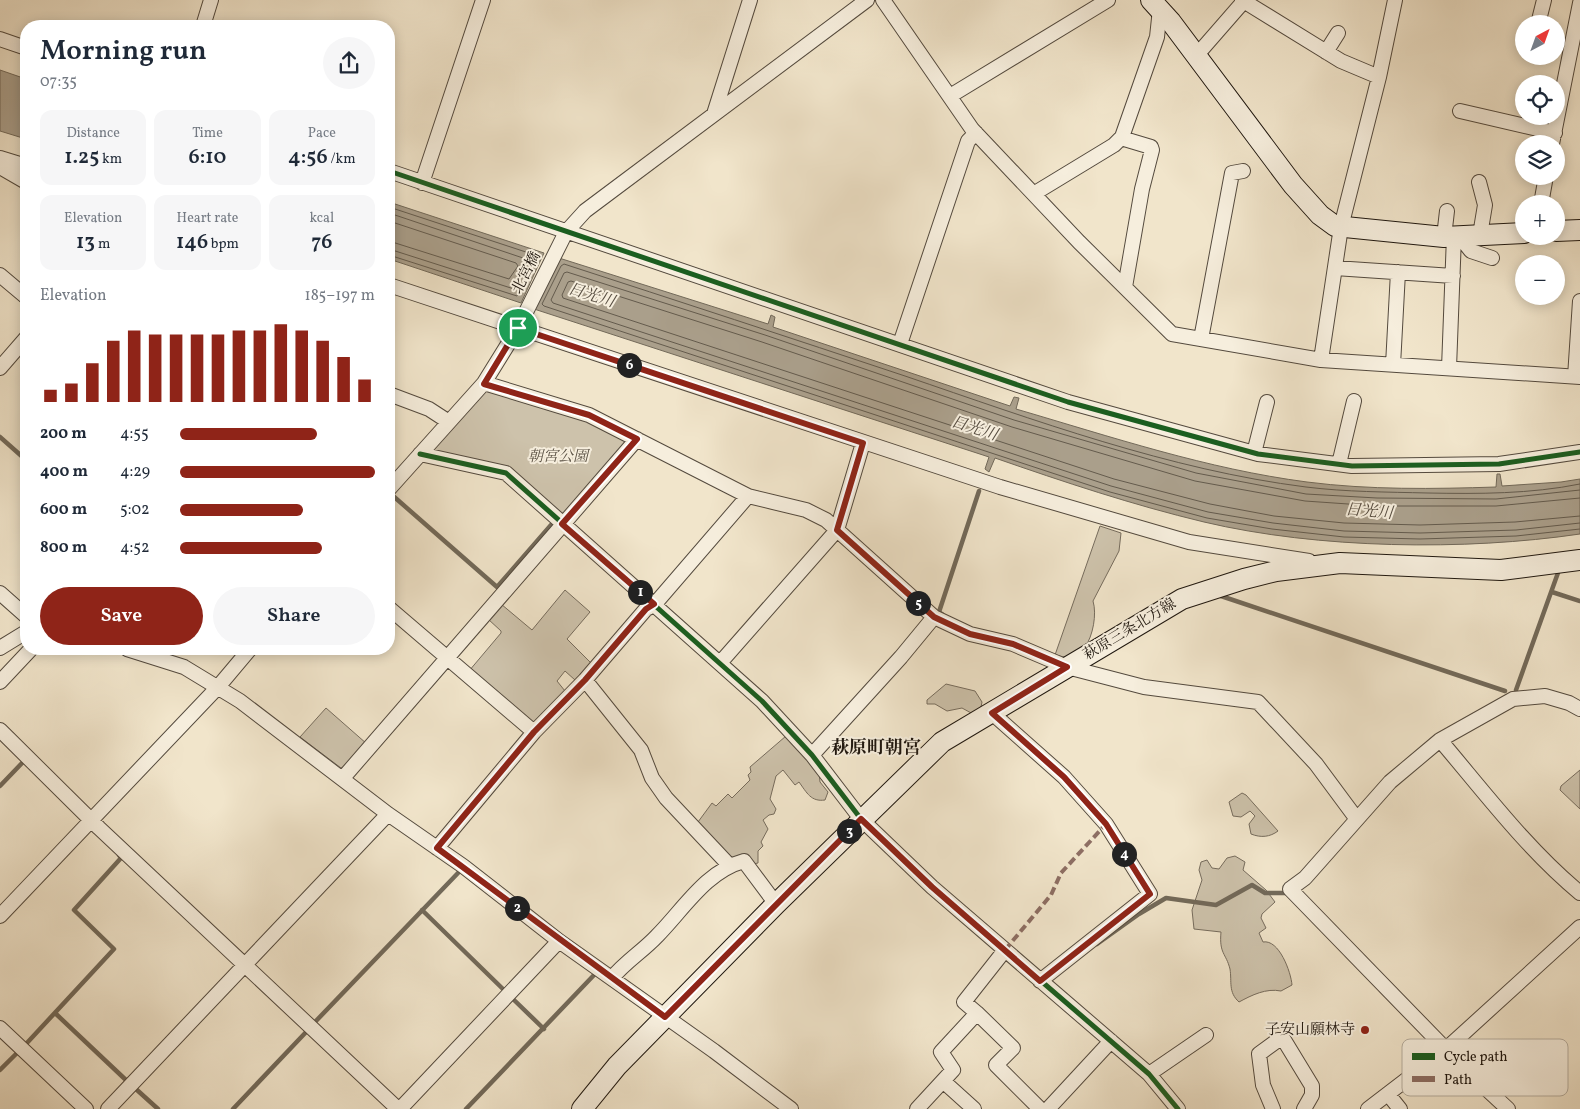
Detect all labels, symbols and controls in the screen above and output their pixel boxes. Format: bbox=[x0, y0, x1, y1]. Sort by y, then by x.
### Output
north arrow bbox=[1515, 15, 1565, 65]
map controls bbox=[1515, 15, 1565, 305]
text: Morning run bbox=[40, 32, 207, 71]
button: share bbox=[323, 37, 375, 89]
text: 07:35 bbox=[40, 71, 77, 93]
button: locate bbox=[1515, 75, 1565, 125]
text: Distance bbox=[66, 124, 120, 143]
text: Time bbox=[192, 124, 223, 143]
text: Pace bbox=[308, 124, 336, 143]
button: layers bbox=[1515, 135, 1565, 185]
text: 1.25 bbox=[64, 143, 99, 172]
text: 6:10 bbox=[189, 143, 226, 172]
text: 4:56 bbox=[288, 143, 328, 172]
text: km bbox=[99, 150, 122, 169]
text: /km bbox=[328, 150, 356, 169]
button: + bbox=[1515, 195, 1565, 245]
text: Elevation bbox=[64, 209, 122, 228]
text: Heart rate bbox=[177, 209, 238, 228]
text: kcal bbox=[309, 209, 334, 228]
text: 13 bbox=[76, 228, 95, 257]
text: 146 bbox=[176, 228, 208, 257]
text: 76 bbox=[311, 228, 332, 257]
text: m bbox=[95, 235, 110, 254]
text: bpm bbox=[208, 235, 239, 254]
street label: 北宮橋 bbox=[507, 248, 547, 298]
button: − bbox=[1515, 255, 1565, 305]
water label: 日光川 bbox=[565, 278, 619, 314]
text: Elevation bbox=[40, 285, 107, 307]
text: 185–197 m bbox=[304, 285, 375, 307]
pin bbox=[497, 307, 539, 349]
icon: arrive bbox=[504, 314, 532, 342]
pin: 6 bbox=[616, 352, 642, 378]
text: 6 bbox=[626, 356, 633, 375]
water label: 日光川 bbox=[948, 411, 1002, 447]
text: 200 m bbox=[40, 423, 87, 445]
text: 4:55 bbox=[120, 423, 149, 445]
park label: 朝宮公園 bbox=[528, 447, 591, 468]
text: 400 m bbox=[40, 461, 88, 483]
text: 4:29 bbox=[120, 461, 150, 483]
text: 600 m bbox=[40, 499, 87, 521]
text: 5:02 bbox=[120, 499, 150, 521]
water label: 日光川 bbox=[1344, 499, 1396, 525]
text: 800 m bbox=[40, 537, 87, 559]
text: 4:52 bbox=[120, 537, 150, 559]
pin: 1 bbox=[628, 580, 652, 604]
text: 1 bbox=[638, 583, 643, 602]
button: Save bbox=[40, 587, 203, 645]
button: Share bbox=[213, 587, 375, 645]
pin: 5 bbox=[906, 590, 930, 616]
text: 5 bbox=[915, 594, 922, 613]
street label: 萩原三条北方線 bbox=[1080, 594, 1180, 666]
district label: 萩原町朝宮 bbox=[831, 736, 921, 761]
pin: 3 bbox=[836, 818, 862, 844]
text: 3 bbox=[846, 822, 853, 841]
pin: 4 bbox=[1112, 842, 1136, 866]
text: 4 bbox=[1120, 845, 1129, 864]
pin: 2 bbox=[504, 896, 530, 920]
text: 2 bbox=[514, 899, 521, 918]
place label: 子安山願林寺 bbox=[1265, 1020, 1355, 1041]
marker: 子安山願林寺 bbox=[1359, 1024, 1371, 1036]
legend bbox=[1402, 1039, 1568, 1096]
text: Cycle path bbox=[1444, 1048, 1508, 1067]
text: Path bbox=[1444, 1071, 1472, 1090]

